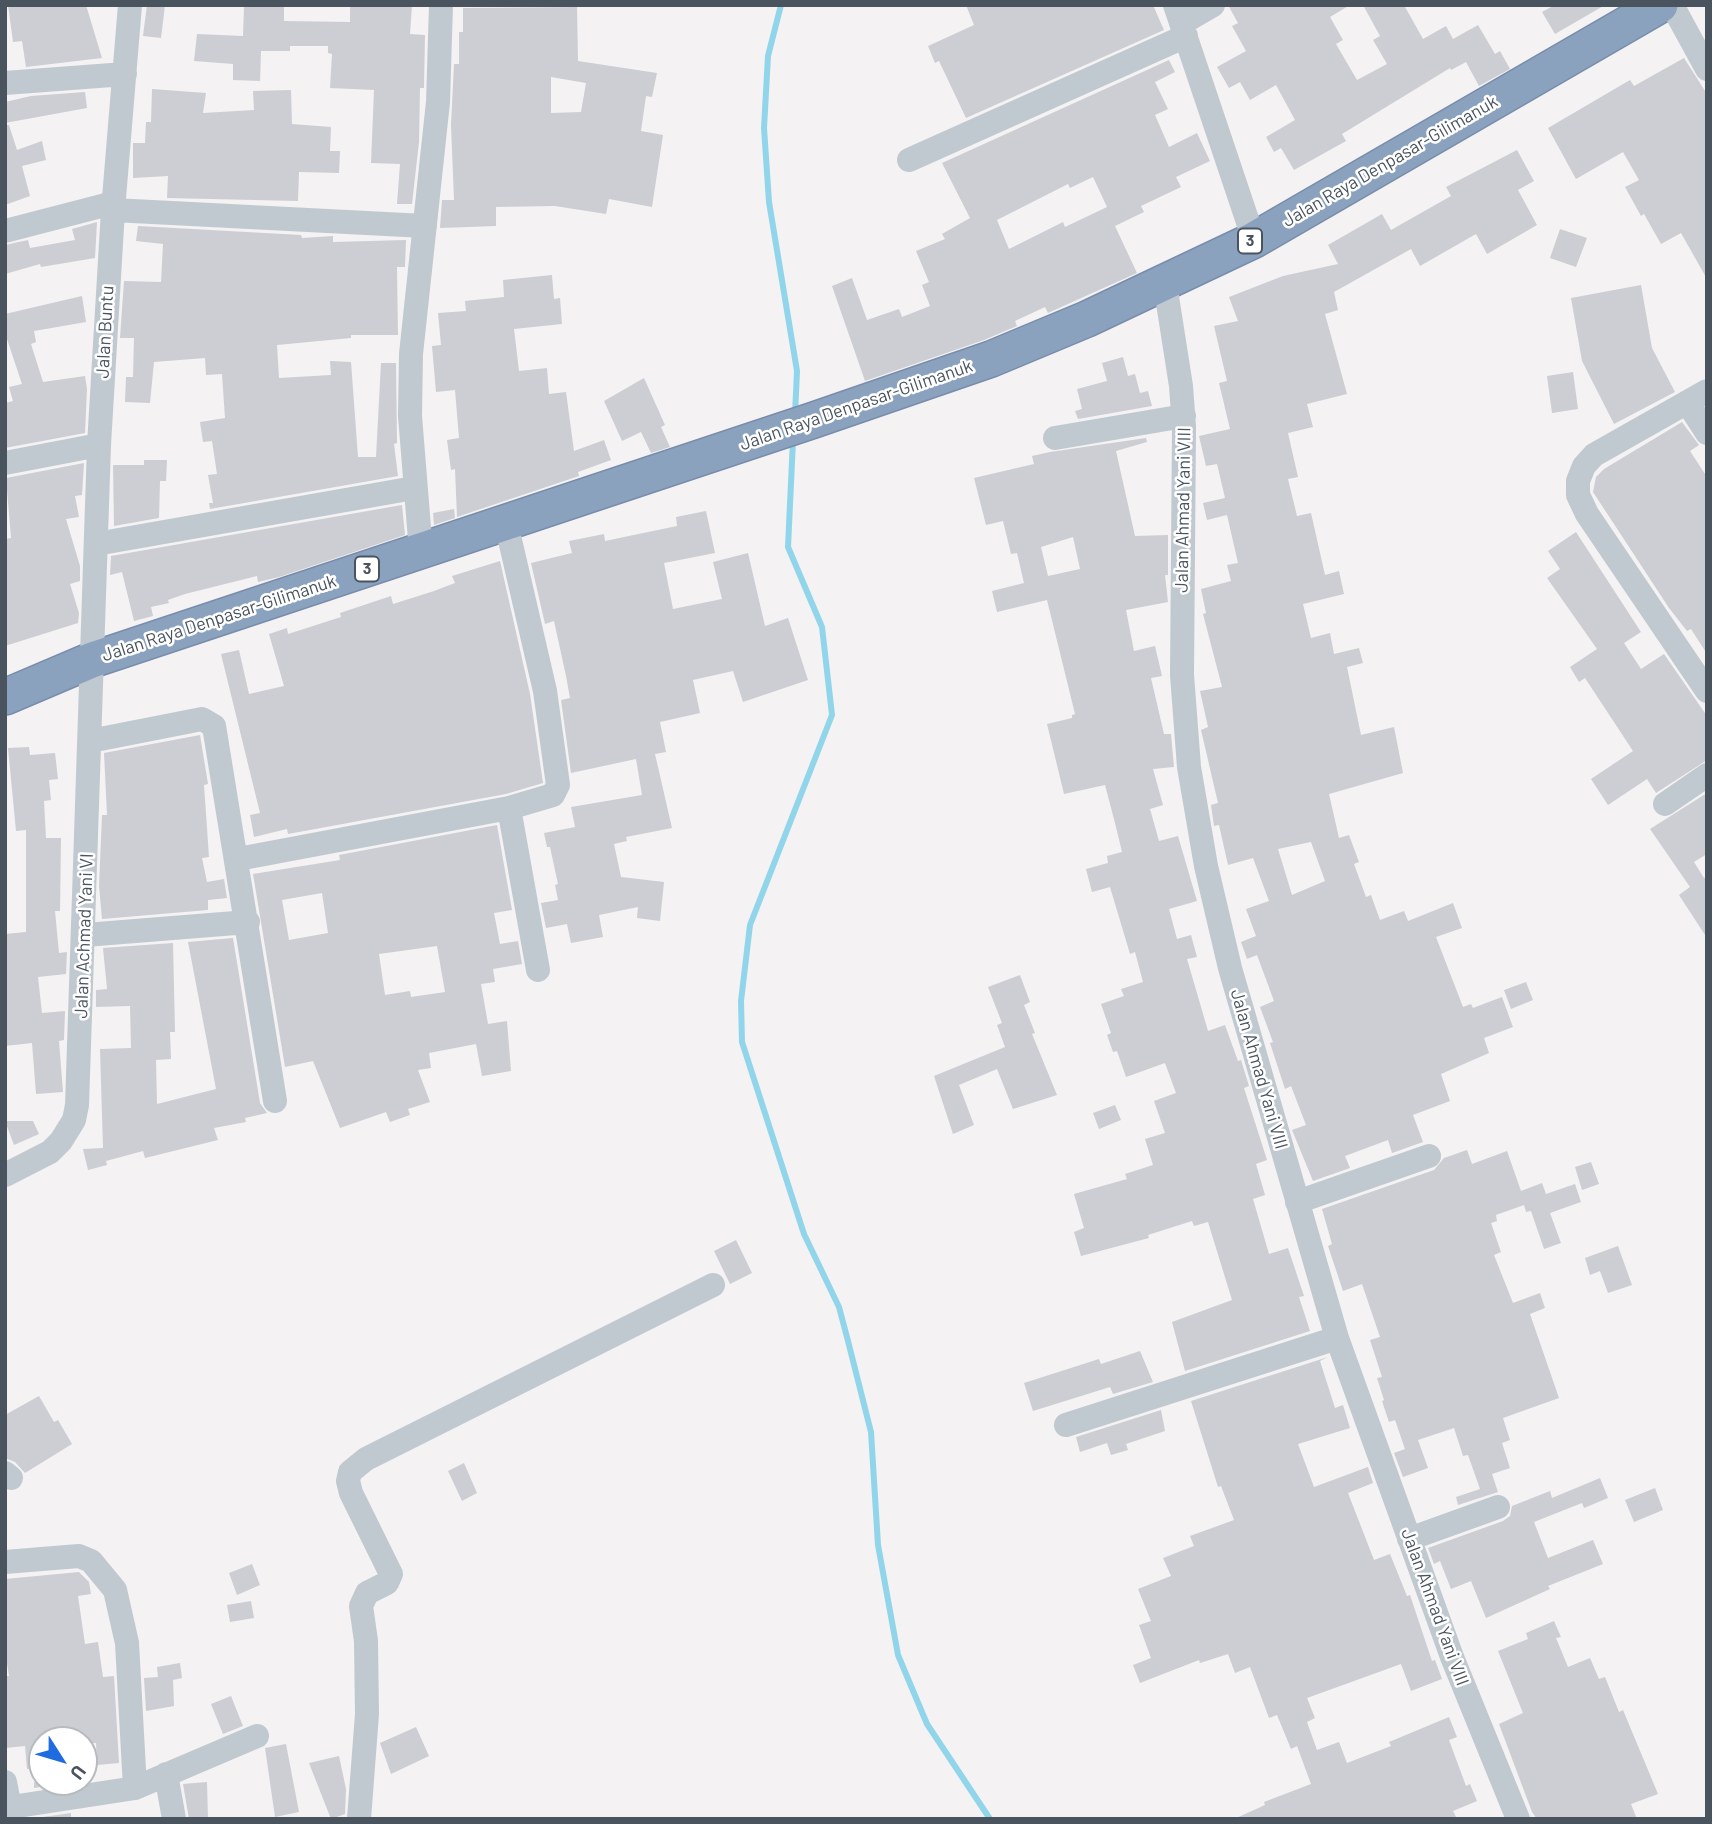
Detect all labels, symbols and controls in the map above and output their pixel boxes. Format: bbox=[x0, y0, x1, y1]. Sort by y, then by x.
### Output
street label: Jalan Raya Denpasar-Gilimanuk bbox=[1279, 90, 1501, 232]
road number: 3 bbox=[1238, 229, 1262, 254]
street label: Jalan Buntu bbox=[92, 285, 118, 379]
street label: Jalan Raya Denpasar-Gilimanuk bbox=[737, 355, 975, 455]
street label: Jalan Ahmad Yani VIII bbox=[1171, 427, 1195, 593]
road number: 3 bbox=[355, 556, 379, 582]
street label: Jalan Raya Denpasar-Gilimanuk bbox=[99, 570, 339, 666]
street label: Jalan Achmad Yani VI bbox=[70, 853, 98, 1019]
street label: Jalan Ahmad Yani VIII bbox=[1226, 987, 1292, 1151]
street label: Jalan Ahmad Yani VIII bbox=[1397, 1526, 1473, 1688]
north arrow bbox=[28, 1726, 98, 1796]
text: U bbox=[66, 1761, 91, 1784]

